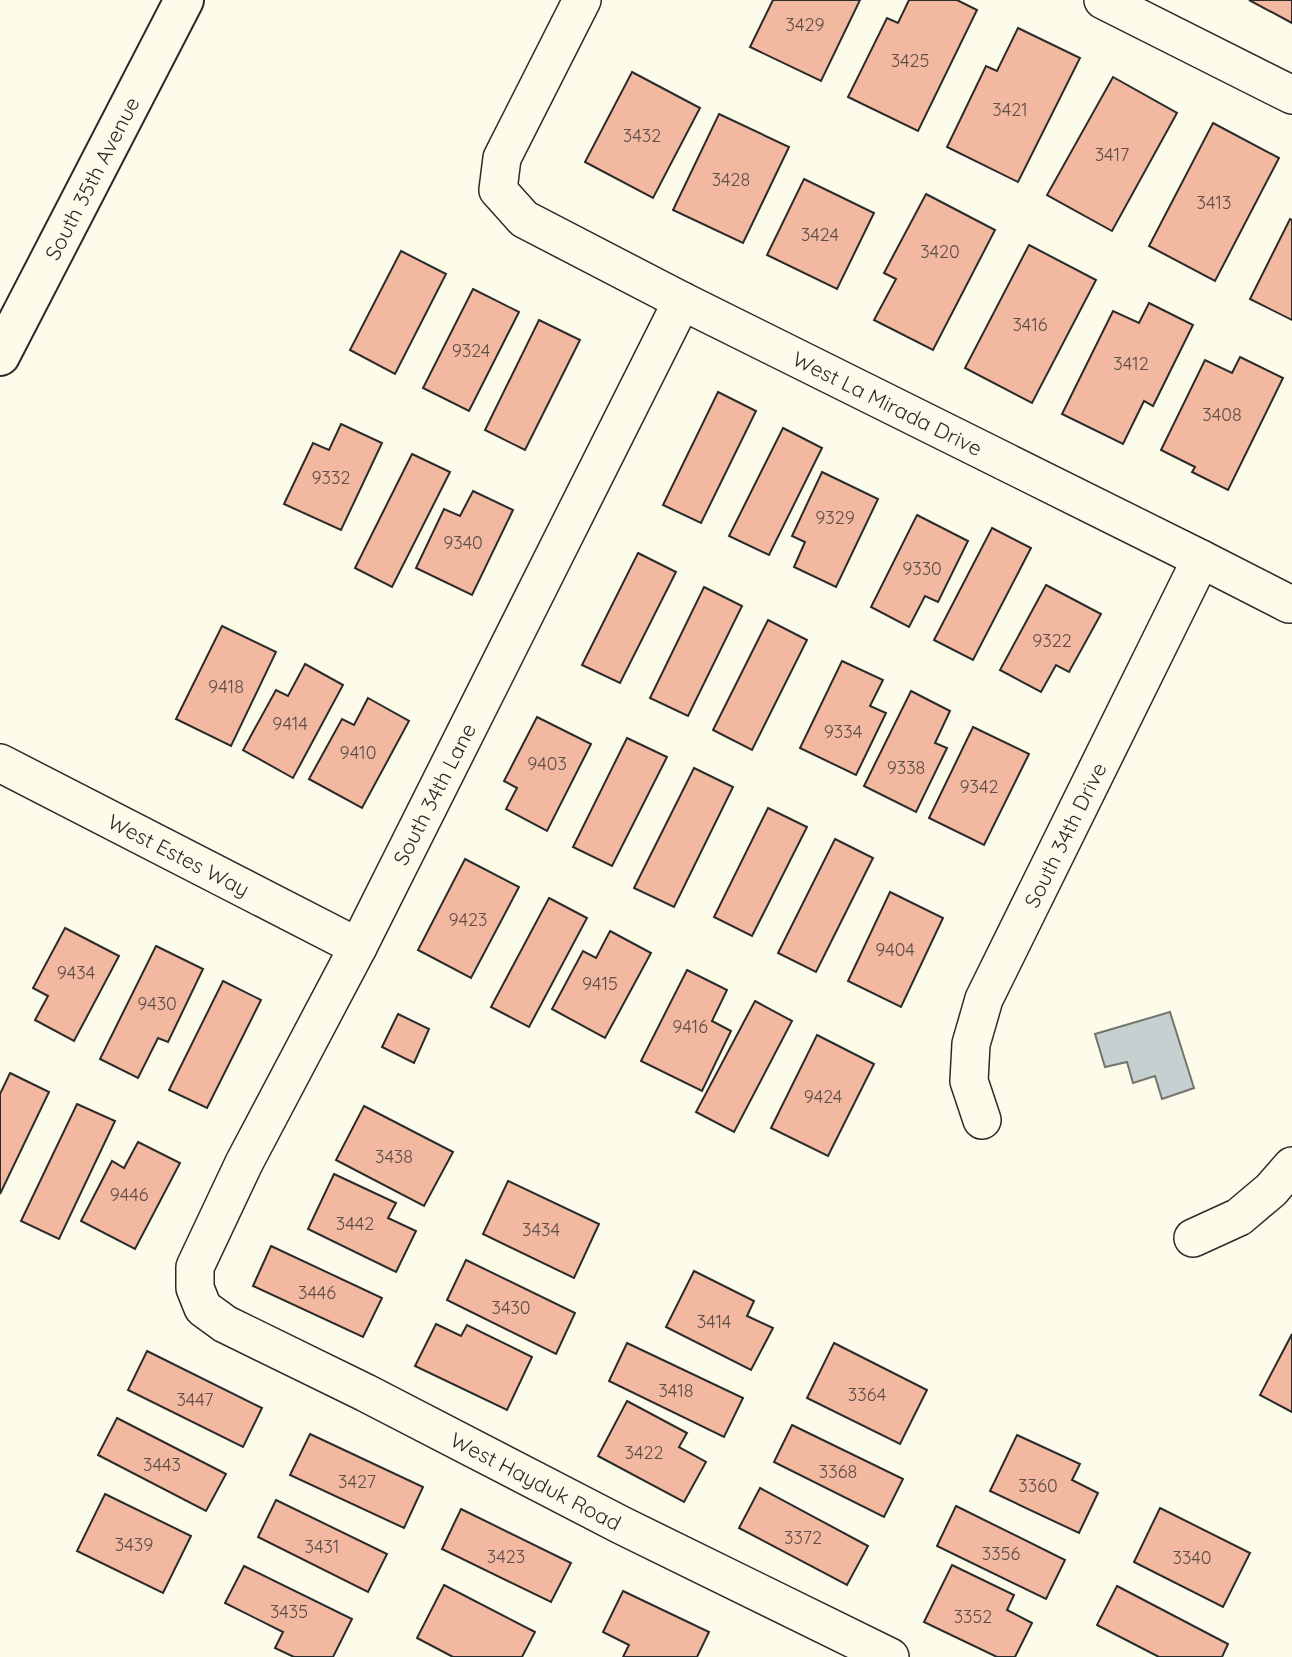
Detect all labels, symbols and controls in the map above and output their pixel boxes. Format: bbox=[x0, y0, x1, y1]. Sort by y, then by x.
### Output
house number: 3429 bbox=[786, 13, 824, 36]
house number: 3425 bbox=[891, 49, 929, 72]
street label: South 35th Avenue bbox=[39, 92, 145, 264]
house number: 3421 bbox=[992, 98, 1028, 121]
house number: 3432 bbox=[623, 124, 661, 147]
house number: 3417 bbox=[1095, 143, 1129, 166]
house number: 3428 bbox=[712, 168, 750, 191]
house number: 3413 bbox=[1197, 191, 1231, 214]
house number: 3424 bbox=[801, 223, 839, 246]
house number: 3420 bbox=[920, 240, 960, 263]
house number: 3416 bbox=[1012, 313, 1048, 336]
house number: 9324 bbox=[452, 339, 490, 362]
street label: West La Mirada Drive bbox=[789, 345, 987, 461]
house number: 3412 bbox=[1113, 352, 1149, 375]
house number: 3408 bbox=[1202, 403, 1242, 426]
house number: 9332 bbox=[312, 466, 350, 489]
house number: 9329 bbox=[815, 506, 855, 529]
house number: 9340 bbox=[443, 531, 483, 554]
house number: 9330 bbox=[902, 557, 942, 580]
house number: 9322 bbox=[1032, 629, 1072, 652]
house number: 9418 bbox=[208, 675, 244, 698]
house number: 9414 bbox=[272, 712, 308, 735]
street label: South 34th Lane bbox=[387, 719, 481, 869]
house number: 9334 bbox=[824, 720, 862, 743]
house number: 9410 bbox=[340, 741, 376, 764]
house number: 9403 bbox=[527, 752, 567, 775]
house number: 9338 bbox=[887, 756, 925, 779]
street label: South 34th Drive bbox=[1018, 758, 1112, 912]
house number: 9342 bbox=[960, 775, 998, 798]
street label: West Estes Way bbox=[104, 808, 254, 902]
house number: 9423 bbox=[449, 908, 487, 931]
house number: 9404 bbox=[875, 938, 915, 961]
house number: 9434 bbox=[57, 961, 95, 984]
house number: 9415 bbox=[582, 972, 618, 995]
house number: 9430 bbox=[137, 992, 177, 1015]
house number: 9416 bbox=[672, 1015, 708, 1038]
house number: 9424 bbox=[804, 1085, 842, 1108]
house number: 3438 bbox=[375, 1145, 413, 1168]
house number: 9446 bbox=[110, 1183, 149, 1206]
house number: 3442 bbox=[336, 1212, 374, 1235]
house number: 3434 bbox=[522, 1218, 560, 1241]
house number: 3446 bbox=[298, 1281, 336, 1304]
house number: 3430 bbox=[491, 1296, 531, 1319]
house number: 3414 bbox=[697, 1310, 731, 1333]
house number: 3418 bbox=[658, 1379, 694, 1402]
house number: 3364 bbox=[848, 1383, 886, 1406]
house number: 3447 bbox=[176, 1388, 214, 1411]
street label: West Hayduk Road bbox=[446, 1426, 626, 1536]
house number: 3422 bbox=[625, 1441, 663, 1464]
house number: 3443 bbox=[143, 1453, 181, 1476]
house number: 3368 bbox=[819, 1460, 857, 1483]
house number: 3427 bbox=[338, 1470, 376, 1493]
house number: 3360 bbox=[1018, 1474, 1058, 1497]
house number: 3372 bbox=[784, 1526, 822, 1549]
house number: 3439 bbox=[115, 1533, 153, 1556]
house number: 3431 bbox=[304, 1535, 340, 1558]
house number: 3356 bbox=[982, 1542, 1020, 1565]
house number: 3423 bbox=[487, 1545, 525, 1568]
house number: 3340 bbox=[1172, 1546, 1212, 1569]
house number: 3435 bbox=[270, 1600, 308, 1623]
house number: 3352 bbox=[954, 1605, 992, 1628]

